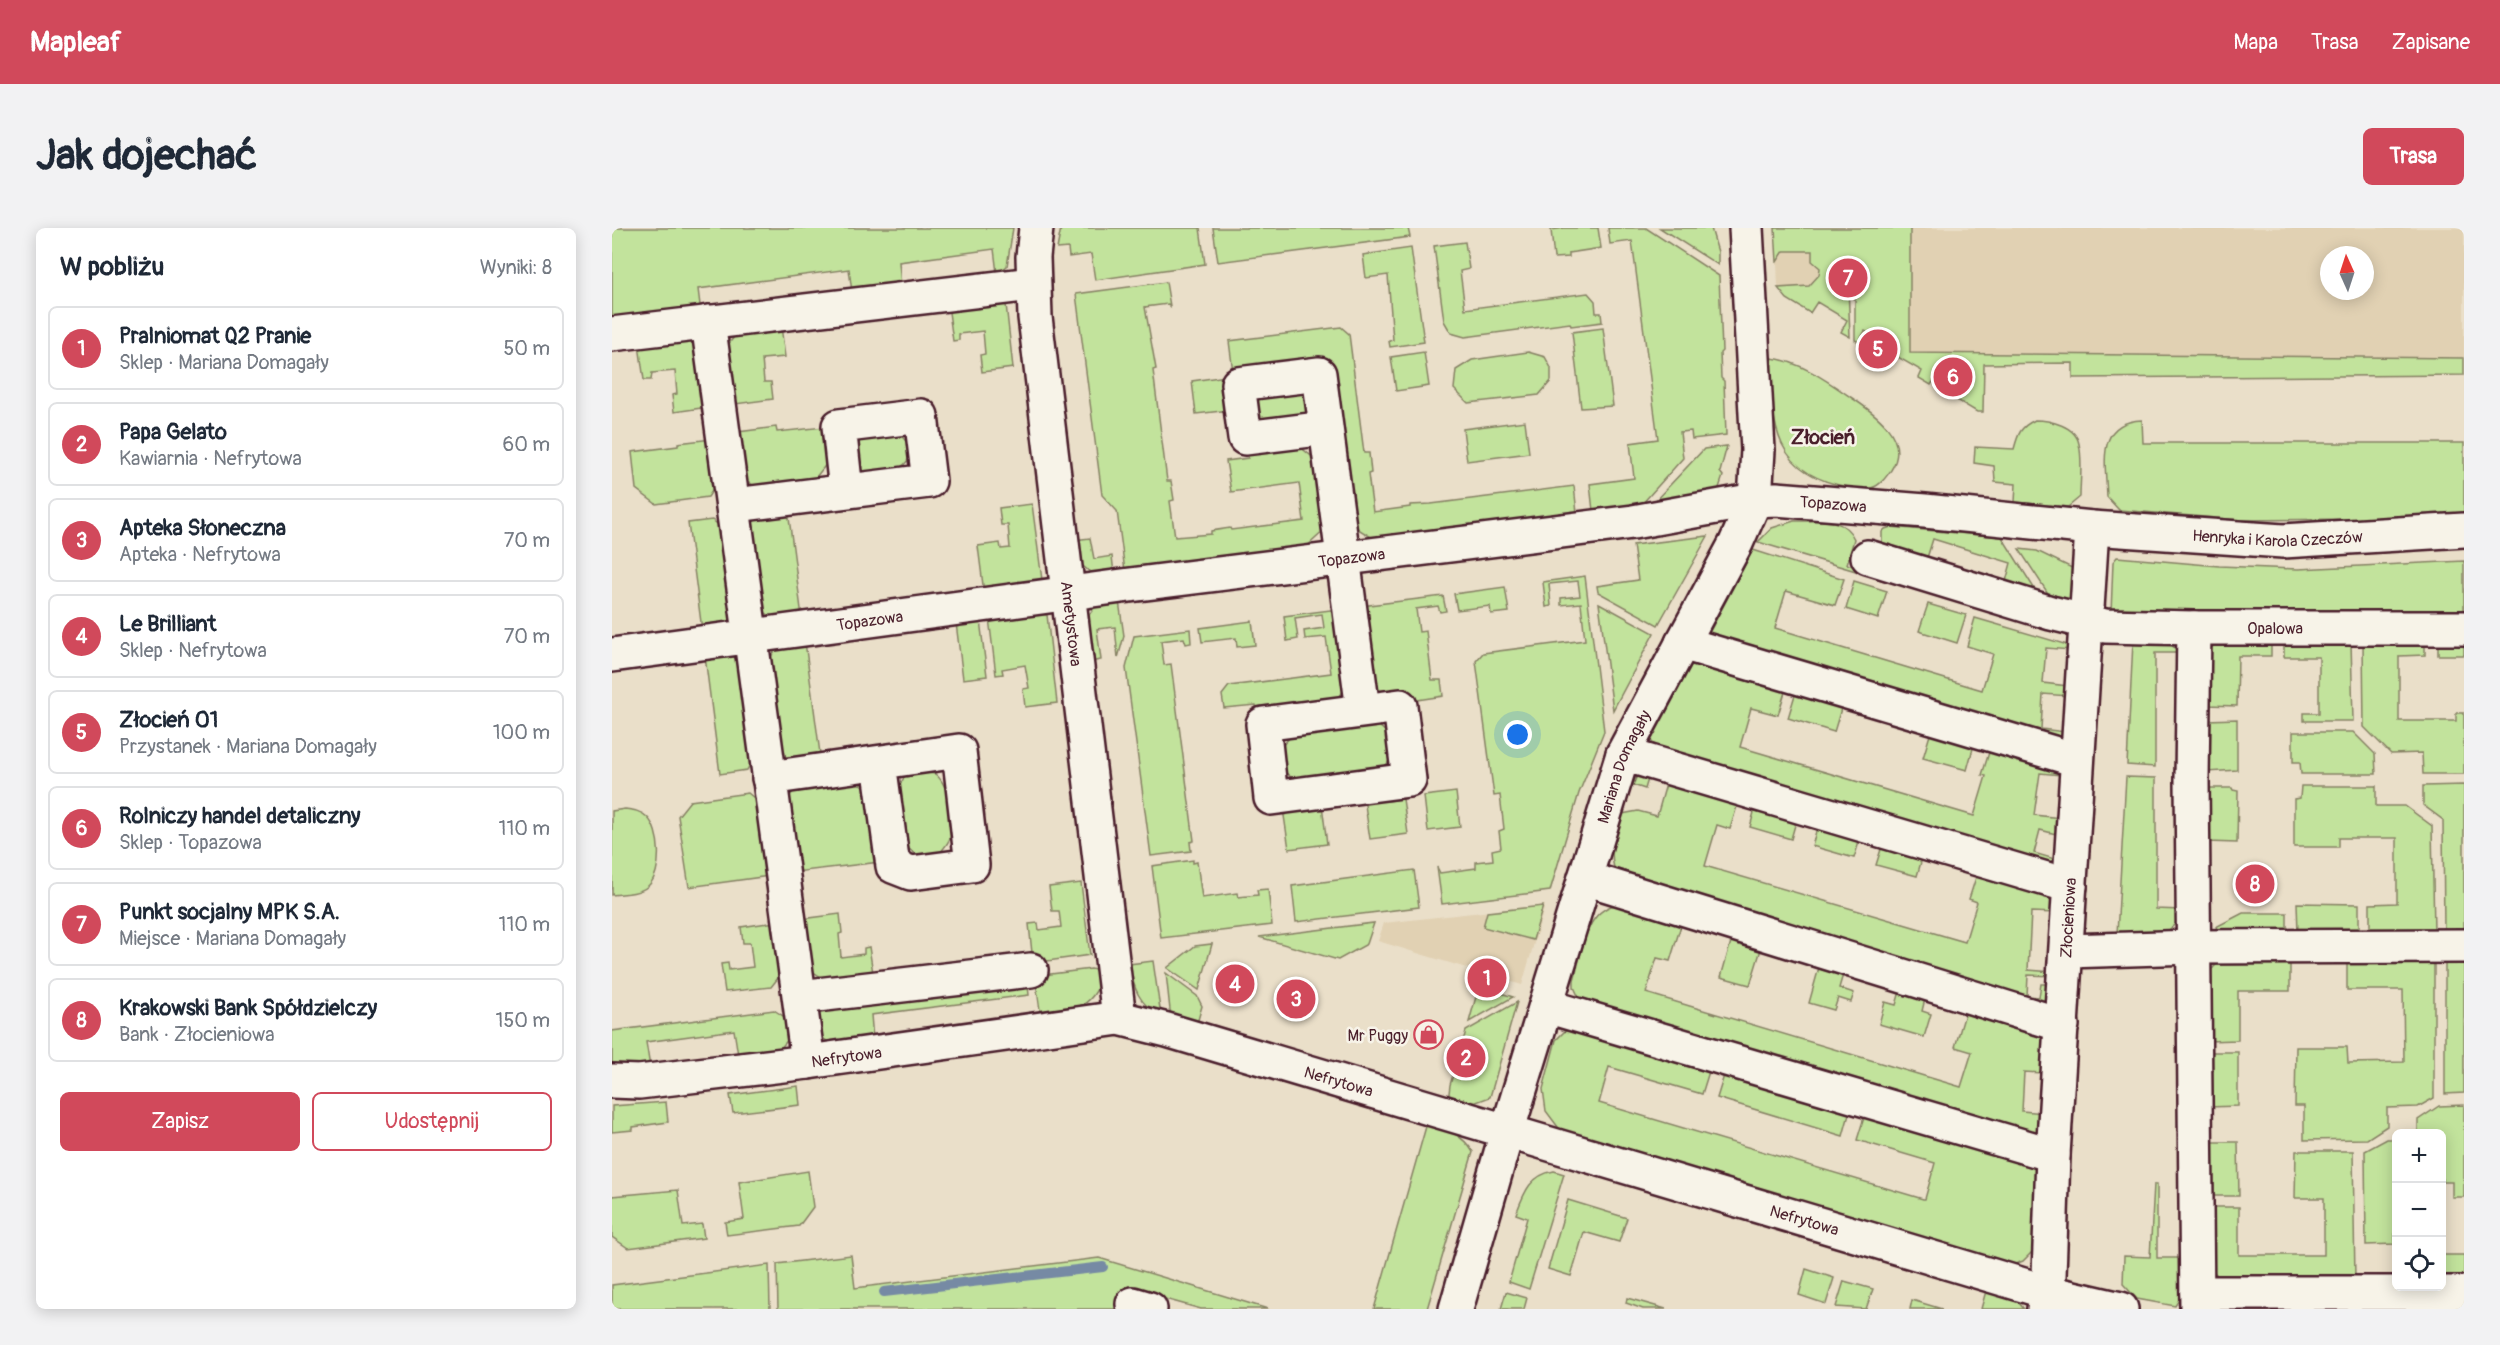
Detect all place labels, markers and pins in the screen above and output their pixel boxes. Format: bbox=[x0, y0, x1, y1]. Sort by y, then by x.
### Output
pin: 7 bbox=[1828, 256, 1868, 300]
pin: 5 bbox=[1858, 326, 1898, 372]
pin: 6 bbox=[1934, 354, 1972, 400]
pin: 8 bbox=[2236, 862, 2274, 906]
pin: 1 bbox=[1468, 956, 1506, 1000]
pin: 4 bbox=[1216, 962, 1254, 1006]
pin: 3 bbox=[1276, 976, 1316, 1022]
shop icon: Mr Puggy bbox=[1413, 1019, 1445, 1051]
place label: Mr Puggy bbox=[1347, 1026, 1408, 1046]
pin: 2 bbox=[1446, 1036, 1486, 1080]

